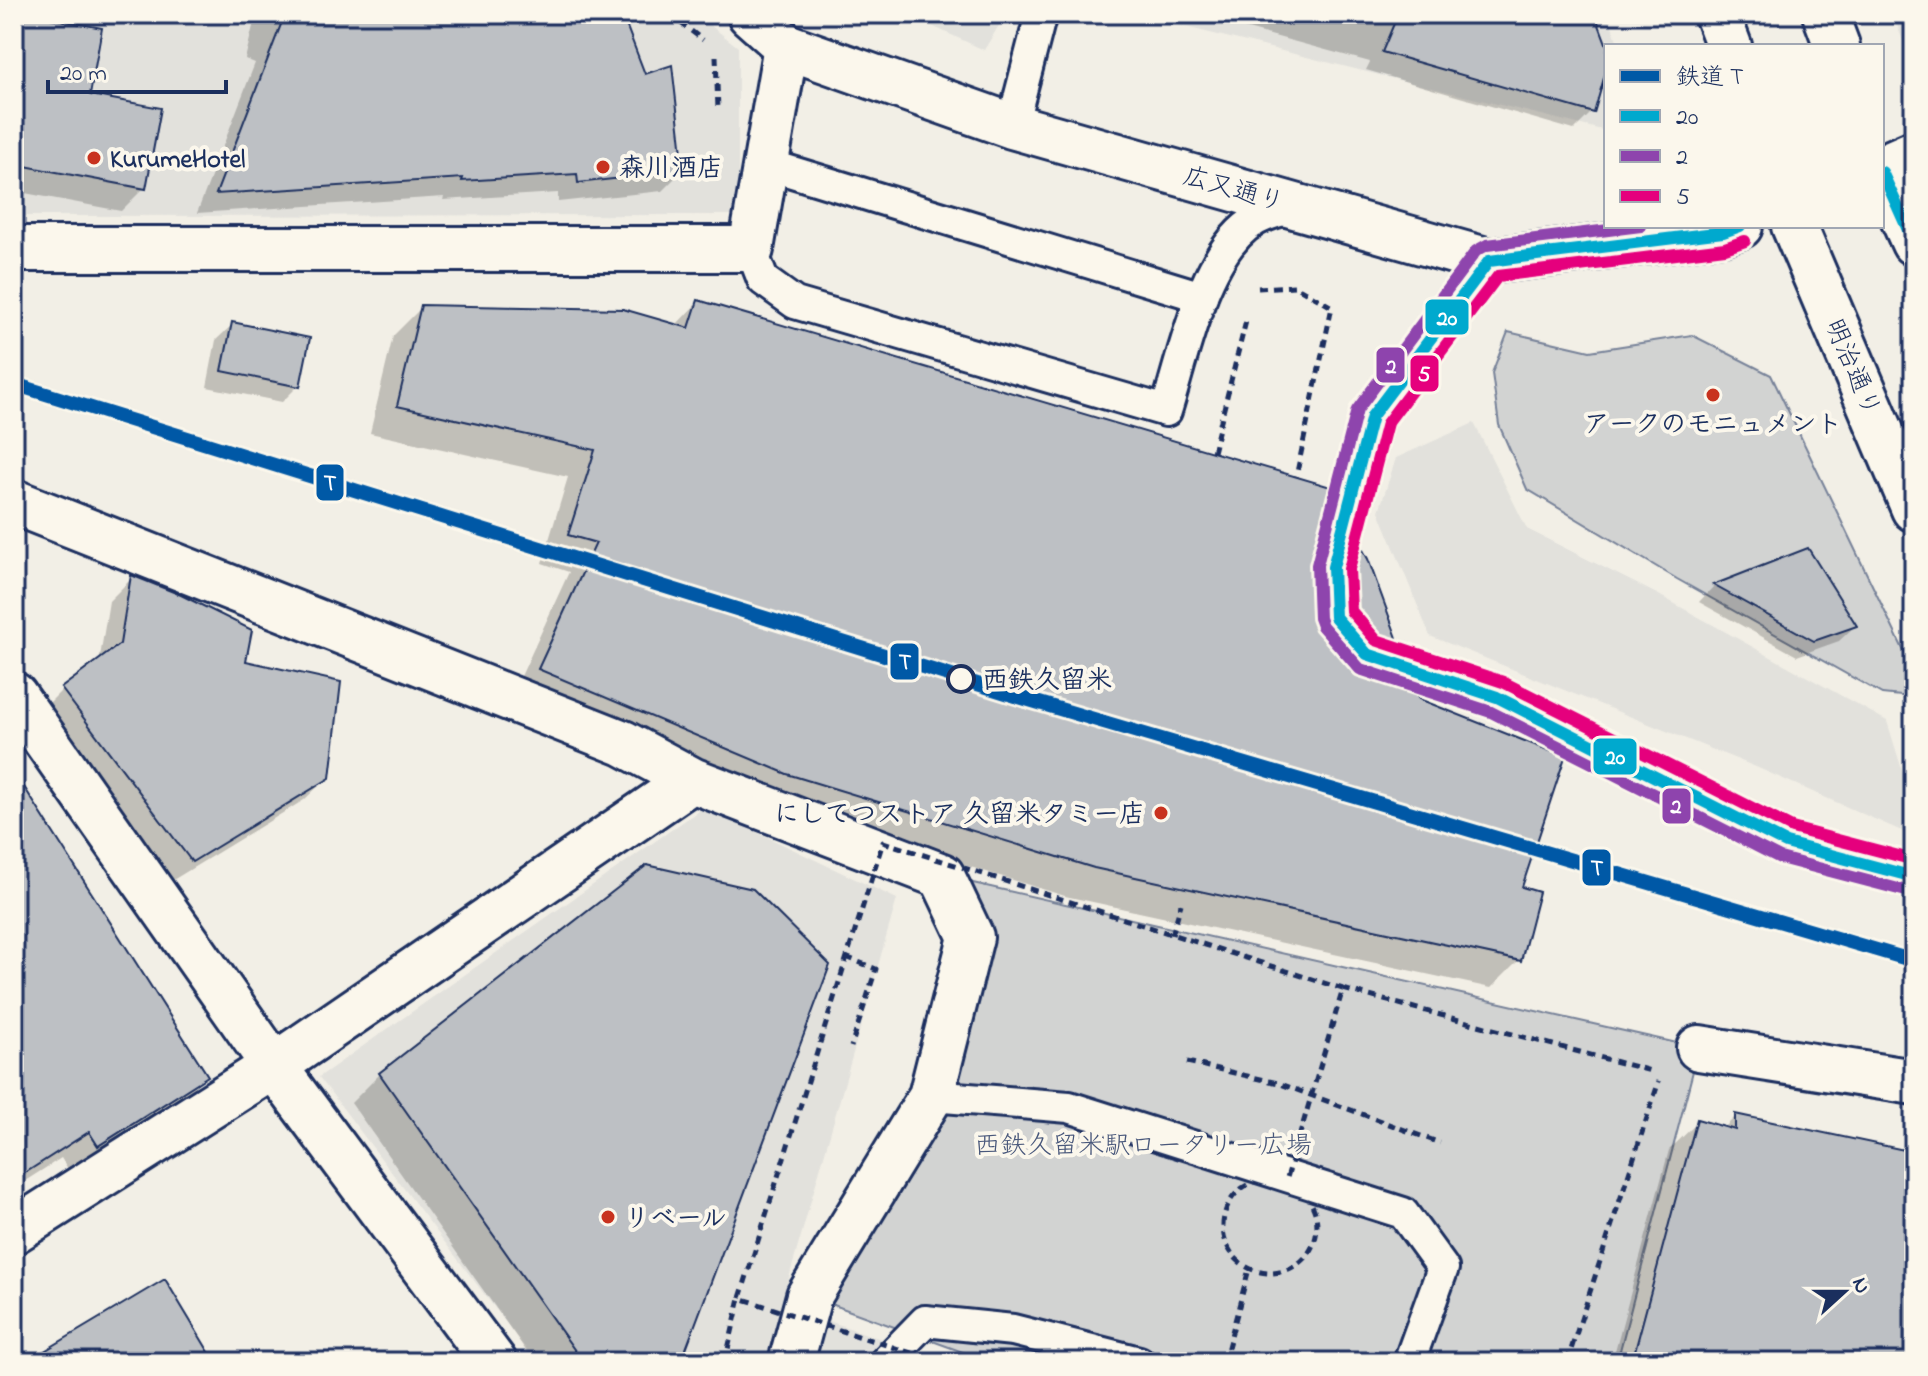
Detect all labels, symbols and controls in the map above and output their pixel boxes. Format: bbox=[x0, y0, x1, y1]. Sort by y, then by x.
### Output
scale bar bbox=[48, 44, 226, 94]
legend bbox=[1604, 44, 1884, 228]
text: 20 m bbox=[60, 57, 107, 92]
text: 鉄道 T bbox=[1676, 61, 1744, 96]
text: 20 bbox=[1676, 101, 1698, 136]
text: 2 bbox=[1676, 141, 1688, 176]
place label: KurumeHotel bbox=[110, 142, 245, 180]
marker: KurumeHotel bbox=[85, 149, 103, 167]
place label: 森川酒店 bbox=[619, 151, 723, 189]
marker: 森川酒店 bbox=[594, 158, 612, 176]
street label: 広又通り bbox=[1178, 158, 1288, 223]
text: 5 bbox=[1676, 181, 1690, 216]
line badge: 20 bbox=[1424, 298, 1470, 336]
text: 20 bbox=[1436, 304, 1458, 336]
street label: 明治通り bbox=[1813, 313, 1889, 423]
line badge: 2 bbox=[1375, 346, 1406, 384]
text: 2 bbox=[1385, 352, 1397, 384]
line badge: 5 bbox=[1409, 354, 1440, 393]
text: 5 bbox=[1418, 360, 1431, 392]
marker: アークのモニュメント bbox=[1704, 386, 1722, 404]
place label: アークのモニュメント bbox=[1584, 407, 1842, 445]
line badge: T bbox=[315, 463, 345, 502]
text: T bbox=[324, 469, 337, 501]
line badge: T bbox=[889, 642, 920, 681]
text: T bbox=[899, 648, 912, 680]
place label: 西鉄久留米 bbox=[982, 663, 1112, 701]
marker: 西鉄久留米 bbox=[947, 665, 975, 693]
line badge: 20 bbox=[1592, 737, 1638, 776]
text: 20 bbox=[1604, 743, 1626, 775]
line badge: 2 bbox=[1661, 787, 1692, 825]
text: 2 bbox=[1670, 792, 1682, 824]
place label: にしてつストア 久留米タミー店 bbox=[773, 797, 1145, 835]
marker: にしてつストア 久留米タミー店 bbox=[1152, 804, 1170, 822]
line badge: T bbox=[1581, 848, 1612, 887]
text: T bbox=[1591, 854, 1604, 886]
park label: 西鉄久留米駅ロータリー広場 bbox=[974, 1128, 1312, 1166]
place label: リベール bbox=[624, 1201, 727, 1239]
marker: リベール bbox=[599, 1208, 617, 1226]
north arrow bbox=[1804, 1252, 1884, 1332]
text: N bbox=[1842, 1273, 1877, 1299]

